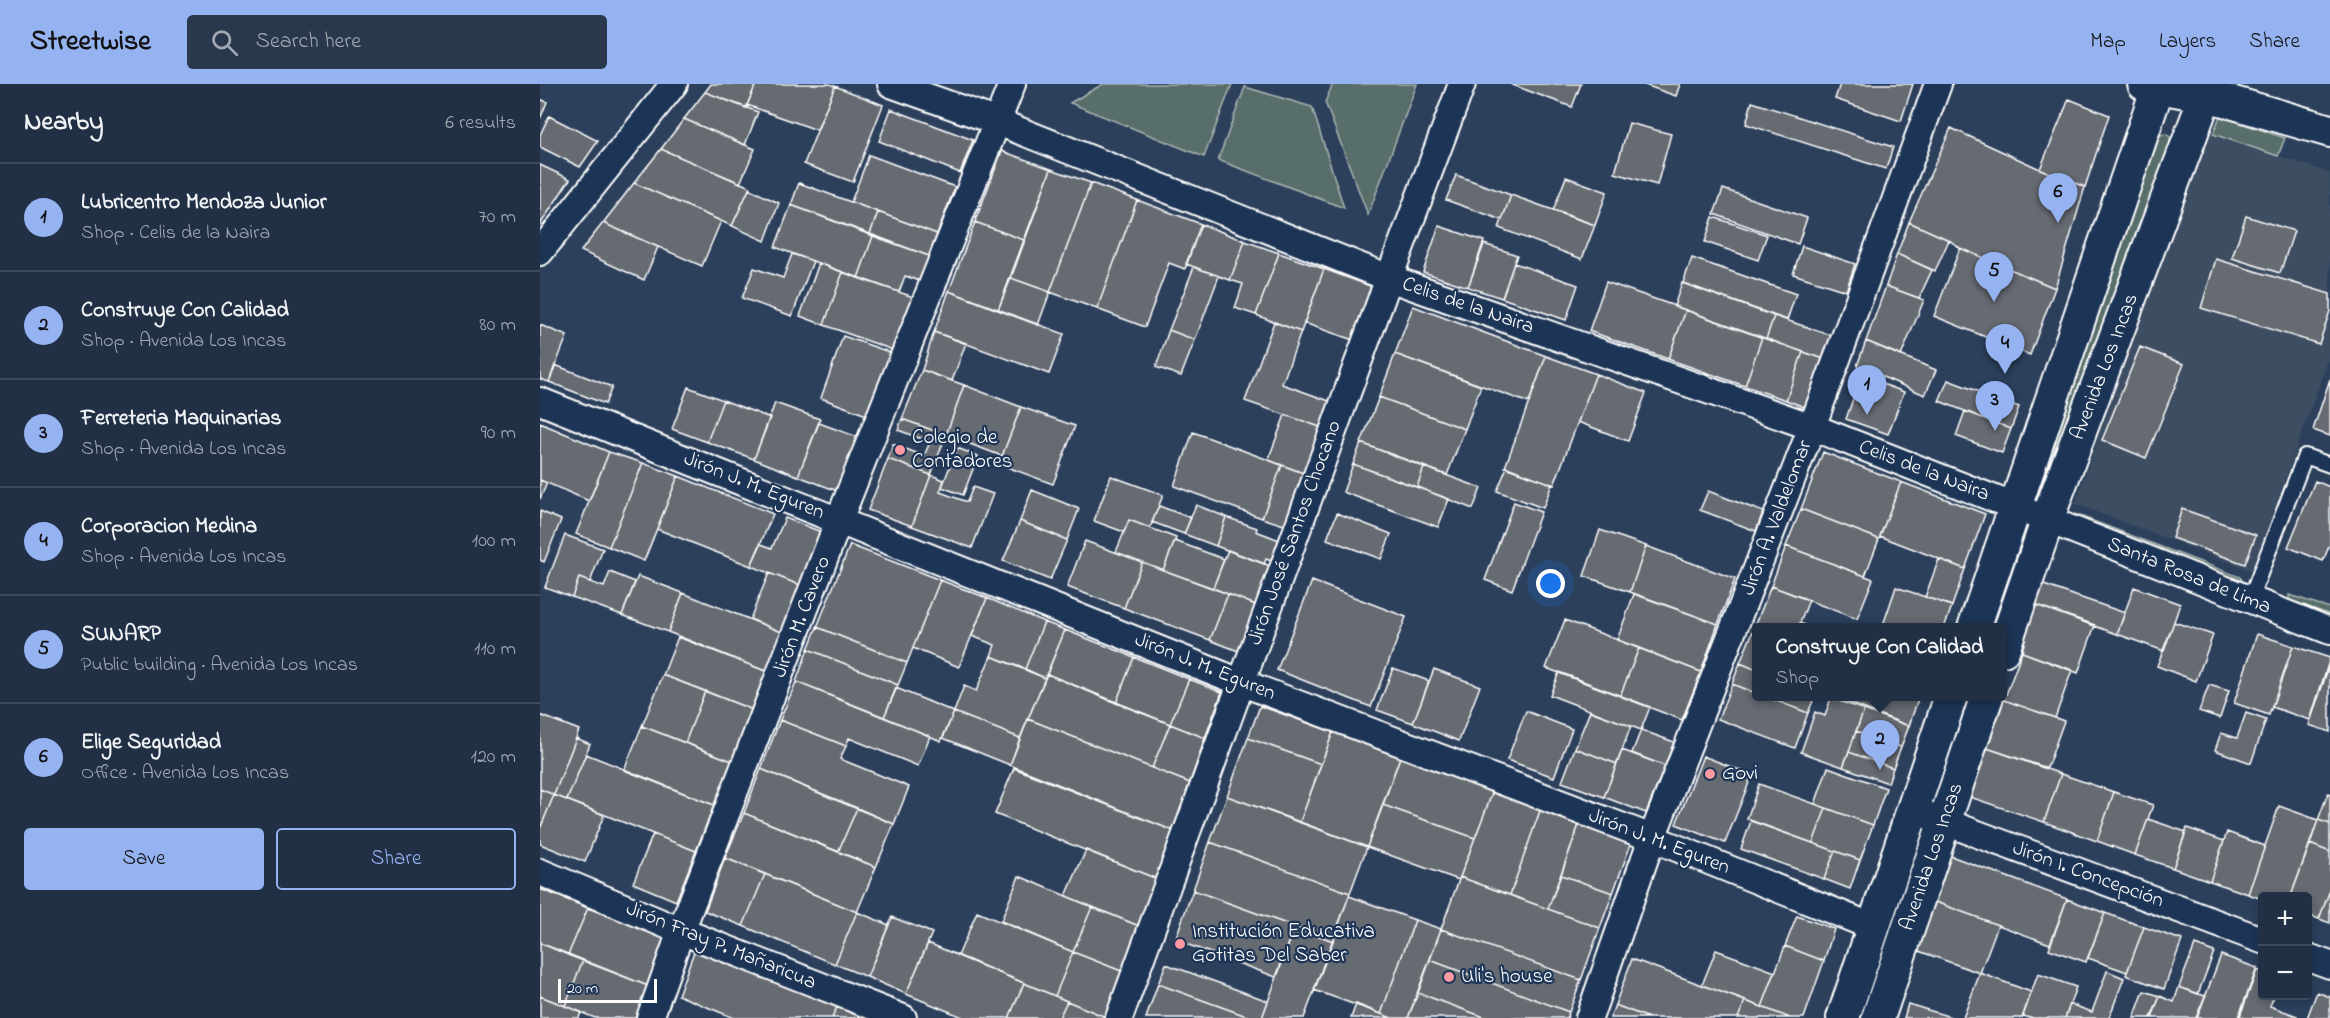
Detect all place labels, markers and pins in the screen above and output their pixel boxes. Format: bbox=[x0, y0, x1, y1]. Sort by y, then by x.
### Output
pin: 6 bbox=[2038, 174, 2078, 223]
pin: 5 bbox=[1974, 252, 2014, 302]
pin: 4 bbox=[1986, 324, 2024, 374]
pin: 1 bbox=[1848, 366, 1886, 415]
pin: 3 bbox=[1976, 382, 2014, 431]
place label: Colegio de Contadores bbox=[912, 423, 1013, 477]
marker: Colegio de Contadores bbox=[893, 443, 907, 457]
pin: 2 bbox=[1860, 720, 1900, 770]
place label: Govi bbox=[1722, 759, 1758, 789]
marker: Govi bbox=[1703, 767, 1717, 781]
place label: Institución Educativa Gotitas Del Saber bbox=[1192, 917, 1375, 971]
marker: Institución Educativa Gotitas Del Saber bbox=[1173, 937, 1187, 951]
place label: Uli's house bbox=[1461, 962, 1553, 992]
marker: Uli's house bbox=[1442, 970, 1456, 984]

